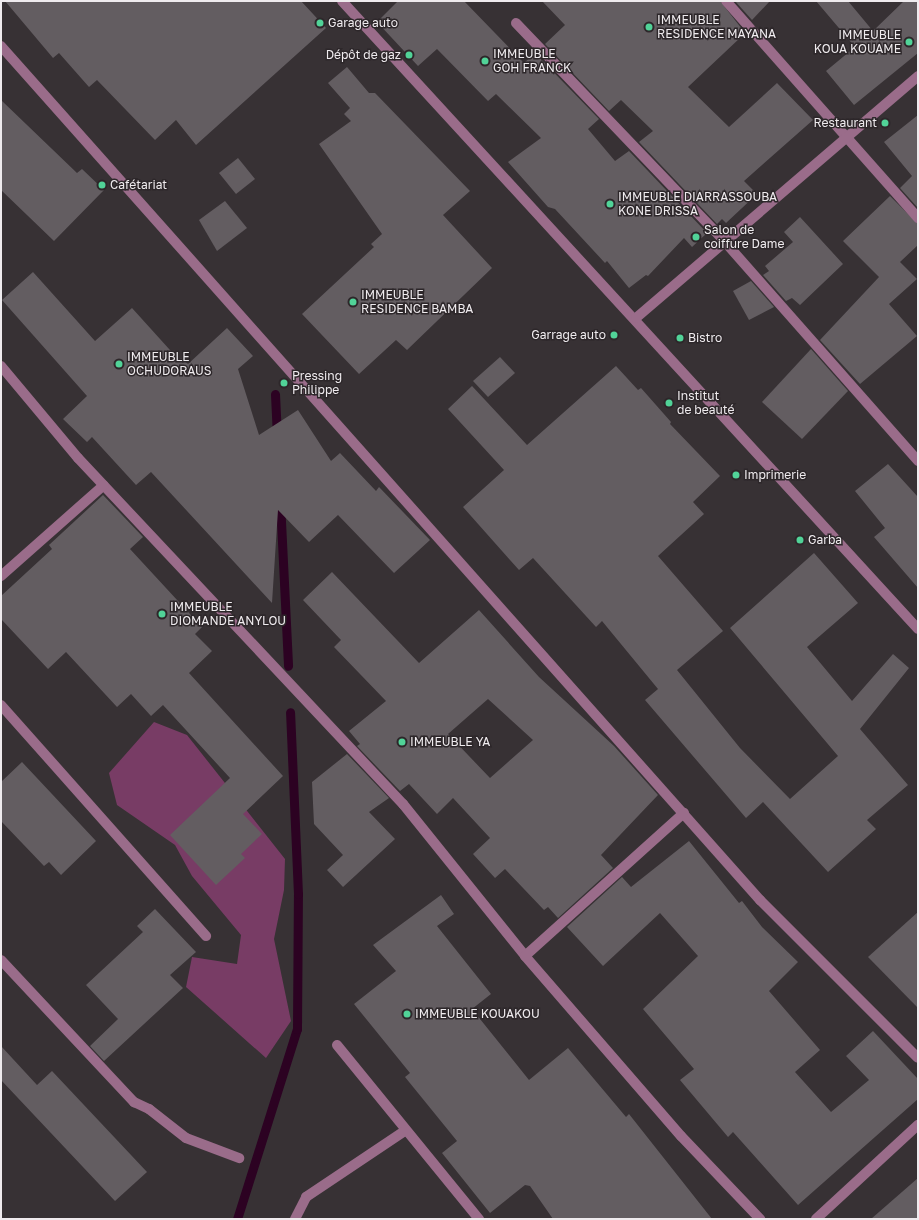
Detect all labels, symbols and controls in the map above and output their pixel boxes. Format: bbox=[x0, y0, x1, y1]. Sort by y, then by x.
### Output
place label: IMMEUBLE RESIDENCE MAYANA bbox=[657, 13, 776, 41]
place label: Garage auto bbox=[328, 16, 398, 30]
marker: Garage auto bbox=[315, 18, 325, 28]
marker: IMMEUBLE RESIDENCE MAYANA bbox=[644, 22, 654, 32]
place label: IMMEUBLE KOUA KOUAME bbox=[814, 28, 901, 56]
marker: IMMEUBLE KOUA KOUAME bbox=[904, 37, 914, 47]
place label: IMMEUBLE GOH FRANCK bbox=[493, 47, 571, 75]
place label: Dépôt de gaz bbox=[326, 48, 401, 62]
marker: Dépôt de gaz bbox=[404, 50, 414, 60]
marker: IMMEUBLE GOH FRANCK bbox=[480, 56, 490, 66]
place label: Restaurant bbox=[813, 116, 877, 130]
marker: Restaurant bbox=[880, 118, 890, 128]
place label: Cafétariat bbox=[110, 178, 167, 192]
marker: Cafétariat bbox=[97, 180, 107, 190]
place label: IMMEUBLE DIARRASSOUBA KONE DRISSA bbox=[618, 190, 777, 218]
marker: IMMEUBLE DIARRASSOUBA KONE DRISSA bbox=[605, 199, 615, 209]
place label: Salon de coiffure Dame bbox=[704, 223, 784, 251]
marker: Salon de coiffure Dame bbox=[691, 232, 701, 242]
place label: IMMEUBLE RESIDENCE BAMBA bbox=[361, 288, 473, 316]
marker: IMMEUBLE RESIDENCE BAMBA bbox=[348, 297, 358, 307]
place label: Garrage auto bbox=[531, 328, 606, 342]
marker: Garrage auto bbox=[609, 330, 619, 340]
place label: Bistro bbox=[688, 331, 722, 345]
marker: Bistro bbox=[675, 333, 685, 343]
place label: IMMEUBLE OCHUDORAUS bbox=[127, 350, 211, 378]
marker: IMMEUBLE OCHUDORAUS bbox=[114, 359, 124, 369]
place label: Pressing Philippe bbox=[292, 369, 342, 397]
marker: Pressing Philippe bbox=[279, 378, 289, 388]
place label: Institut de beauté bbox=[677, 389, 734, 417]
marker: Institut de beauté bbox=[664, 398, 674, 408]
place label: Imprimerie bbox=[744, 468, 806, 482]
marker: Imprimerie bbox=[731, 470, 741, 480]
place label: Garba bbox=[808, 533, 842, 547]
marker: Garba bbox=[795, 535, 805, 545]
place label: IMMEUBLE DIOMANDE ANYLOU bbox=[170, 600, 286, 628]
marker: IMMEUBLE DIOMANDE ANYLOU bbox=[157, 609, 167, 619]
place label: IMMEUBLE YA bbox=[410, 735, 490, 749]
marker: IMMEUBLE YA bbox=[397, 737, 407, 747]
place label: IMMEUBLE KOUAKOU bbox=[415, 1007, 540, 1021]
marker: IMMEUBLE KOUAKOU bbox=[402, 1009, 412, 1019]

